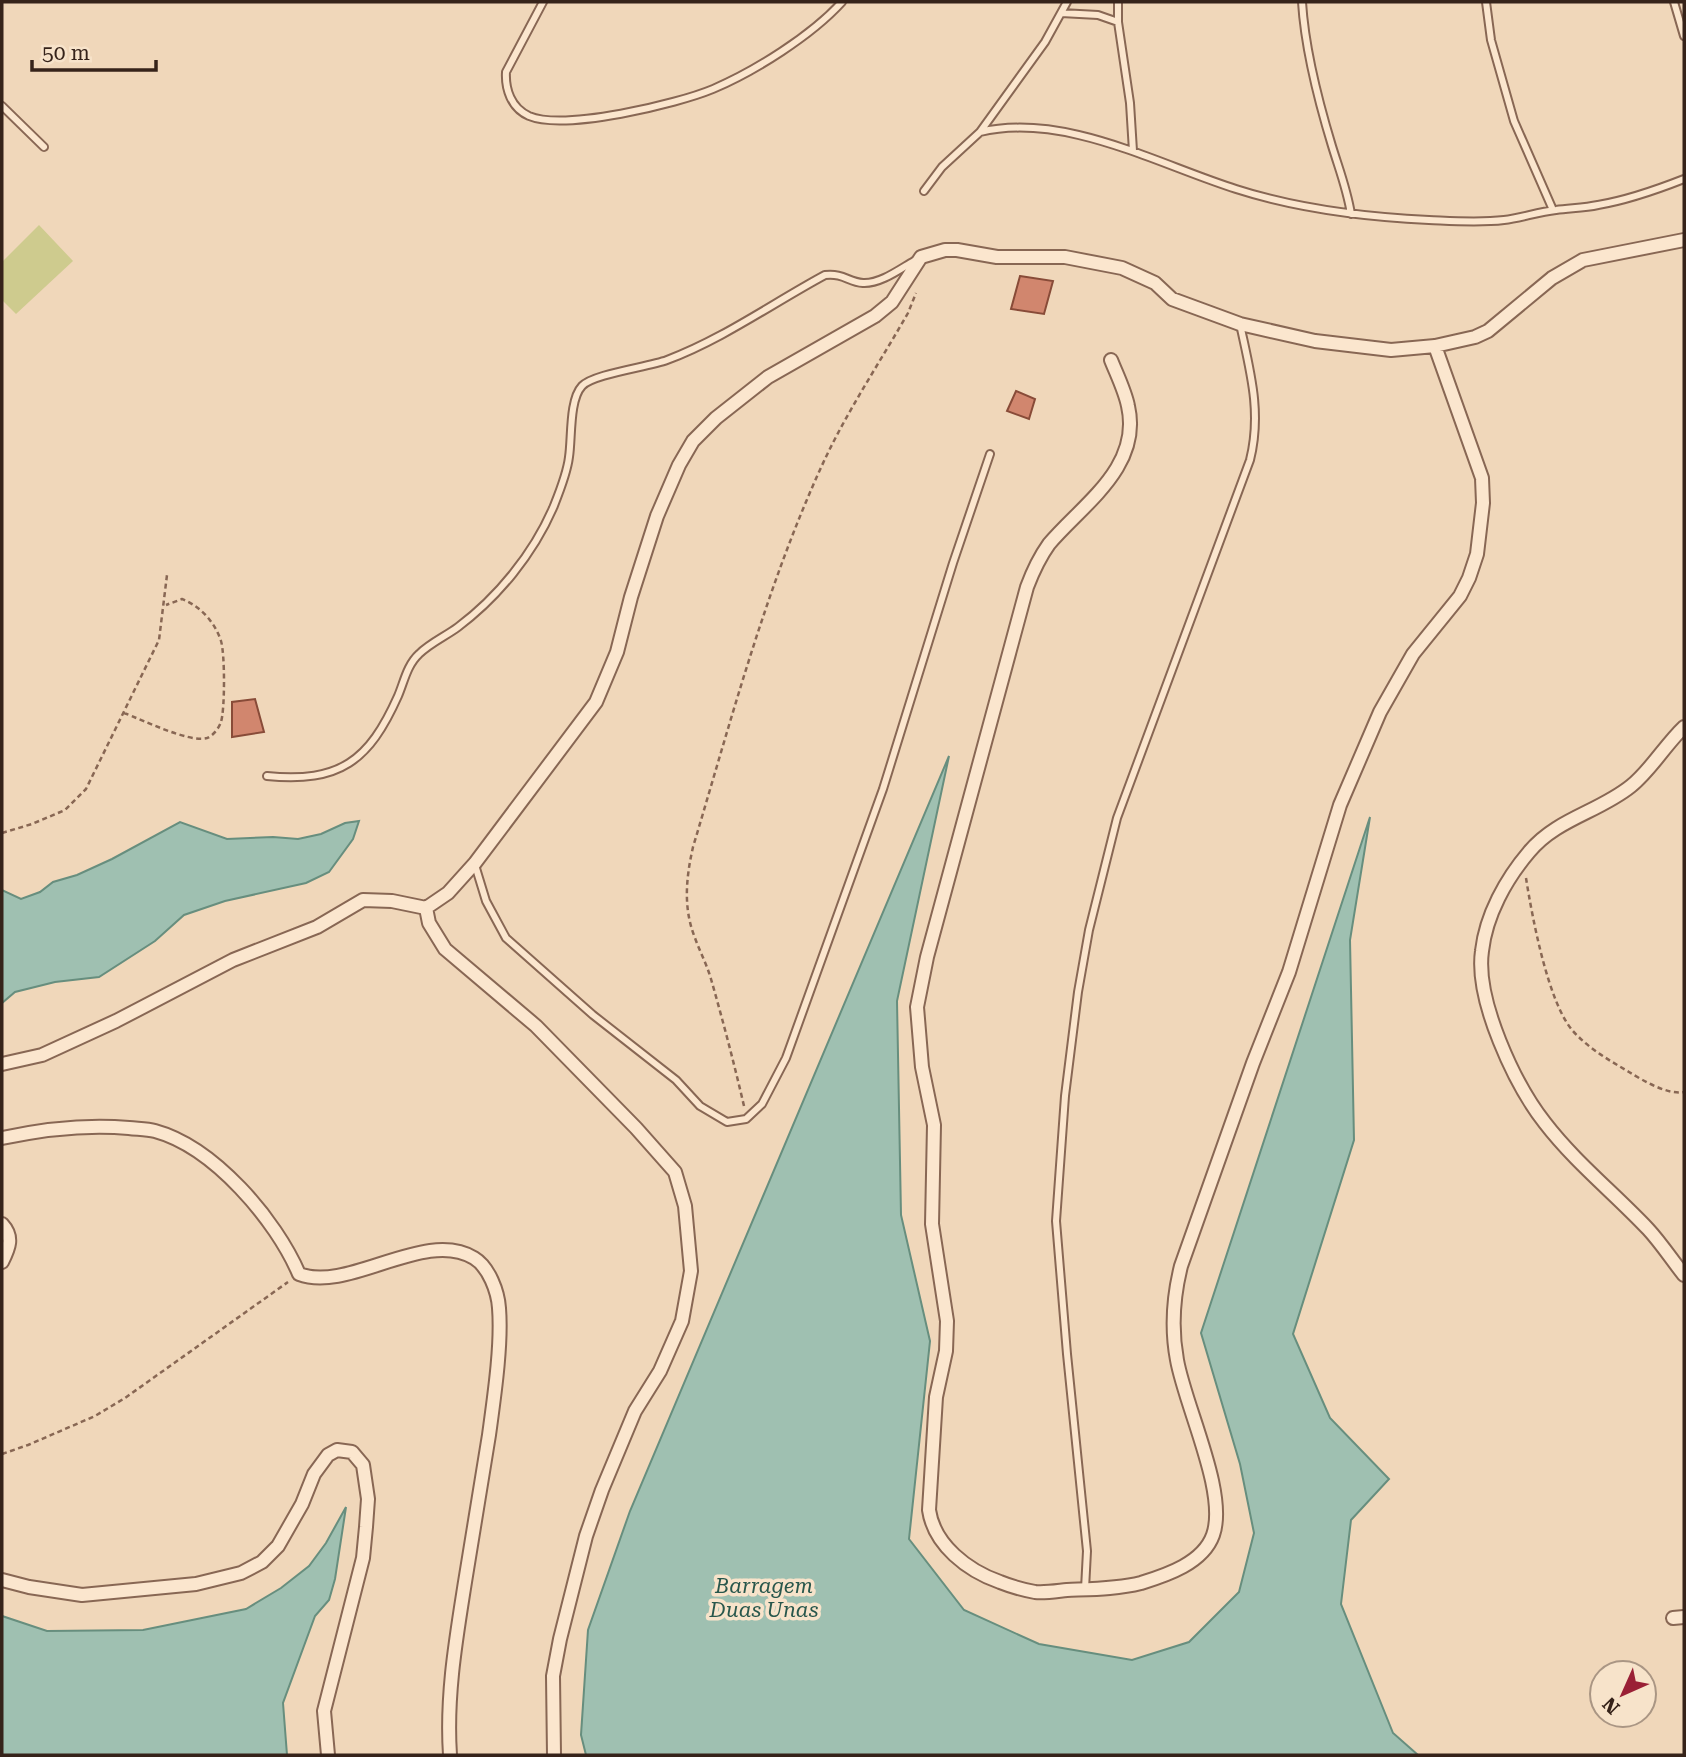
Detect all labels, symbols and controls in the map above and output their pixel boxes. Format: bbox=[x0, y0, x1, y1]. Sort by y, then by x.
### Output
scale bar bbox=[32, 28, 156, 72]
text: 50 m bbox=[42, 41, 90, 65]
water label: Barragem Duas Unas bbox=[708, 1574, 819, 1622]
north arrow bbox=[1588, 1659, 1658, 1729]
text: N bbox=[1598, 1692, 1625, 1719]

